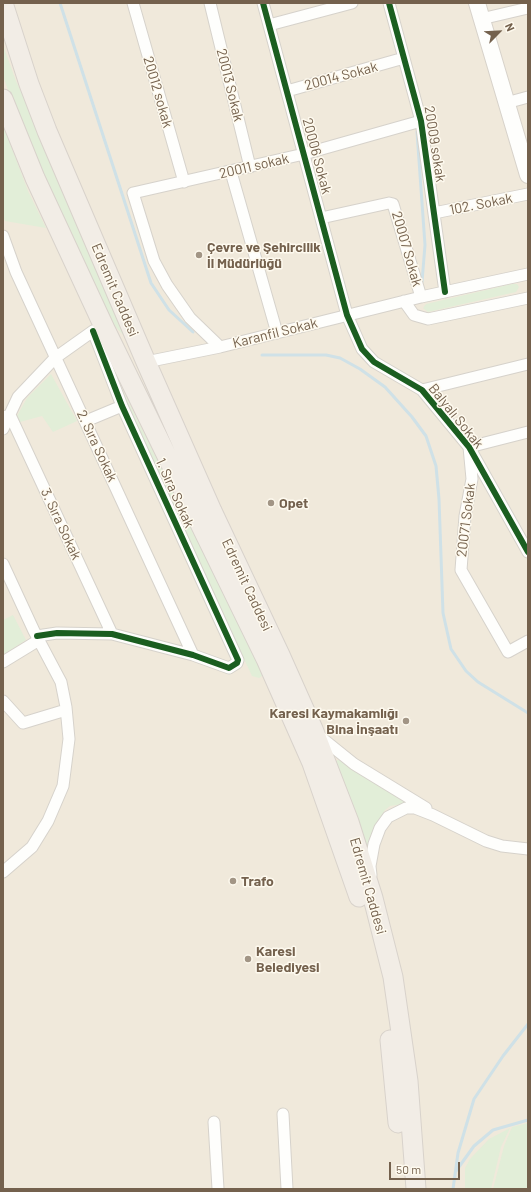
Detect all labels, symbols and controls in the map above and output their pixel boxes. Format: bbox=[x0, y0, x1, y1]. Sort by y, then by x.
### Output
north arrow bbox=[479, 12, 519, 52]
text: N bbox=[503, 21, 518, 33]
street label: 20013 Sokak bbox=[213, 47, 247, 123]
street label: 20012 sokak bbox=[140, 54, 176, 130]
street label: 20014 Sokak bbox=[303, 58, 379, 94]
street label: 20009 sokak bbox=[421, 105, 449, 183]
street label: 20006 Sokak bbox=[299, 116, 335, 196]
street label: 20011 sokak bbox=[218, 150, 290, 182]
street label: 102. Sokak bbox=[448, 190, 514, 218]
street label: 20007 Sokak bbox=[388, 209, 426, 289]
place label: Çevre ve Şehircilik İl Müdürlüğü bbox=[207, 239, 321, 272]
street label: Edremit Caddesi bbox=[88, 241, 142, 339]
marker: Çevre ve Şehircilik İl Müdürlüğü bbox=[194, 250, 204, 260]
street label: Karanfil Sokak bbox=[231, 314, 319, 352]
street label: Balyalı Sokak bbox=[425, 380, 487, 452]
street label: 2. Sıra Sokak bbox=[73, 407, 121, 485]
street label: 1. Sıra Sokak bbox=[152, 455, 198, 531]
street label: 20071 Sokak bbox=[453, 482, 479, 558]
street label: 3. Sıra Sokak bbox=[37, 486, 85, 562]
place label: Opet bbox=[279, 495, 308, 511]
marker: Opet bbox=[266, 498, 276, 508]
street label: Edremit Caddesi bbox=[218, 536, 276, 634]
place label: Karesi Kaymakamlığı Bina İnşaatı bbox=[270, 705, 398, 738]
marker: Karesi Kaymakamlığı Bina İnşaatı bbox=[401, 716, 411, 726]
street label: Edremit Caddesi bbox=[346, 836, 390, 936]
place label: Trafo bbox=[241, 873, 274, 889]
marker: Trafo bbox=[228, 876, 238, 886]
place label: Karesi Belediyesi bbox=[256, 943, 320, 976]
marker: Karesi Belediyesi bbox=[243, 954, 253, 964]
scale bar bbox=[391, 1154, 462, 1180]
text: 50 m bbox=[396, 1162, 421, 1176]

